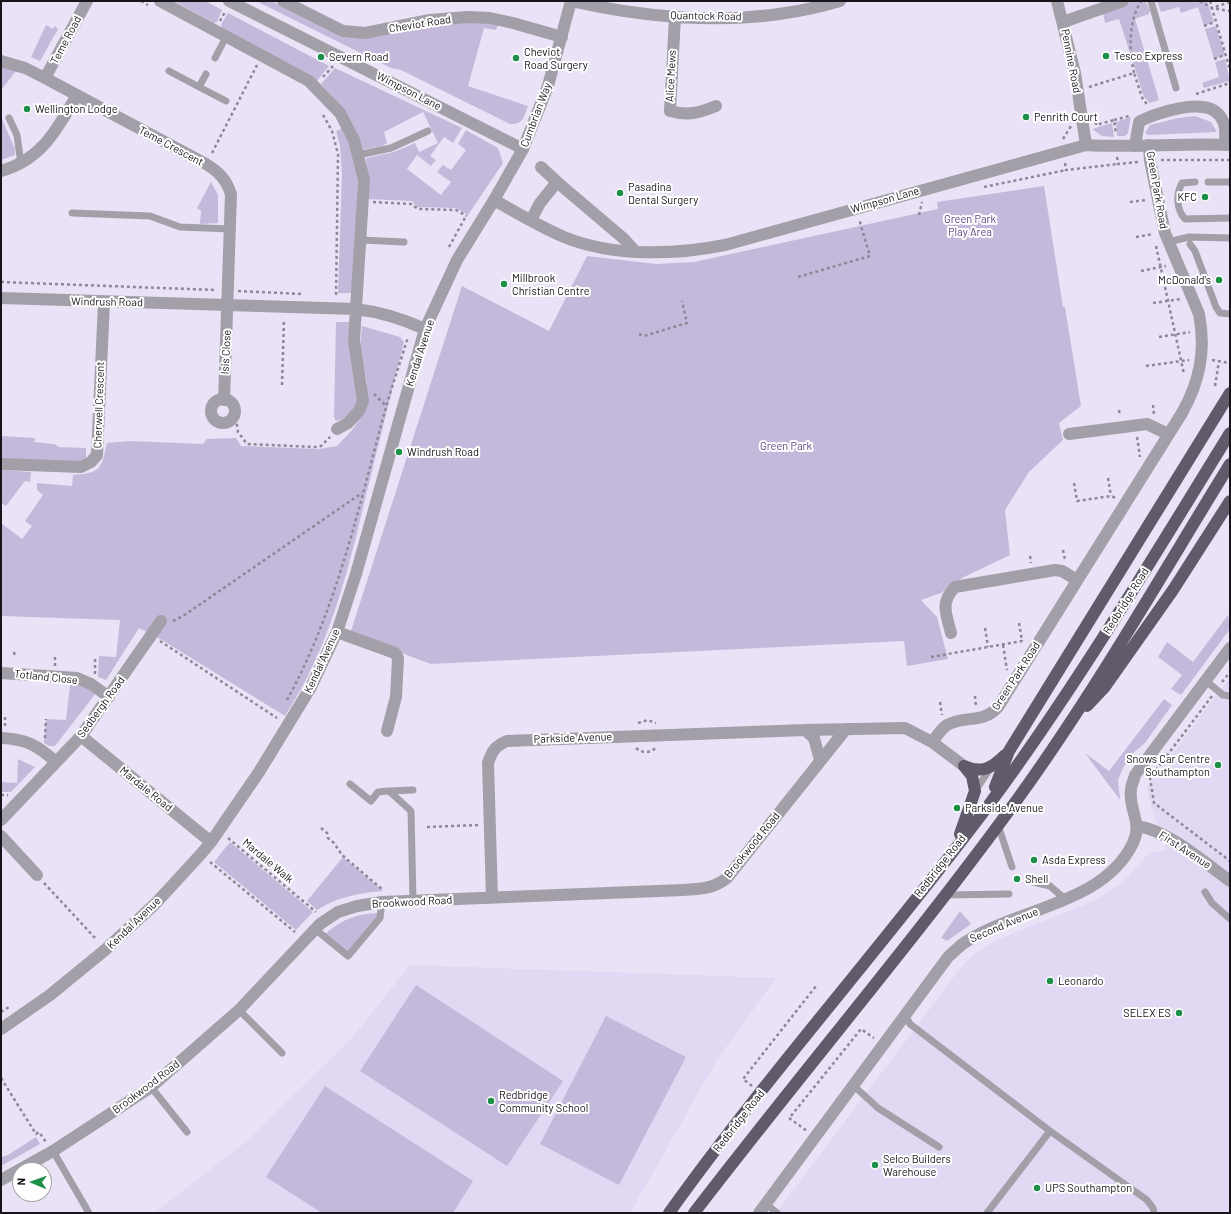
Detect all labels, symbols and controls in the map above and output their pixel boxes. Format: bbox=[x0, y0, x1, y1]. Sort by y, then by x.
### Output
street label: Quantock Road bbox=[670, 9, 742, 23]
street label: Cheviot Road bbox=[388, 13, 452, 35]
street label: Teme Road bbox=[48, 14, 84, 66]
street label: Pennine Road bbox=[1058, 28, 1084, 94]
place label: Cheviot Road Surgery bbox=[524, 45, 588, 71]
place label: Tesco Express bbox=[1114, 49, 1183, 63]
place label: Severn Road bbox=[329, 50, 388, 64]
street label: Alice Mews bbox=[663, 50, 679, 102]
marker: Tesco Express bbox=[1101, 51, 1111, 61]
marker: Severn Road bbox=[316, 52, 326, 62]
marker: Cheviot Road Surgery bbox=[511, 53, 521, 63]
street label: Wimpson Lane bbox=[375, 69, 443, 113]
street label: Cumbrian Way bbox=[518, 81, 554, 149]
place label: Wellington Lodge bbox=[35, 102, 118, 116]
marker: Wellington Lodge bbox=[22, 104, 32, 114]
place label: Penrith Court bbox=[1034, 110, 1098, 124]
marker: Penrith Court bbox=[1021, 112, 1031, 122]
street label: Teme Crescent bbox=[136, 123, 206, 169]
street label: Green Park Road bbox=[1144, 150, 1170, 230]
place label: Pasadina Dental Surgery bbox=[628, 180, 698, 206]
street label: Wimpson Lane bbox=[849, 184, 921, 216]
marker: Pasadina Dental Surgery bbox=[615, 188, 625, 198]
place label: KFC bbox=[1177, 190, 1197, 204]
marker: KFC bbox=[1200, 192, 1210, 202]
park label: Green Park Play Area bbox=[944, 212, 996, 238]
place label: Millbrook Christian Centre bbox=[512, 271, 590, 297]
place label: McDonald's bbox=[1158, 273, 1211, 287]
marker: McDonald's bbox=[1214, 275, 1224, 285]
marker: Millbrook Christian Centre bbox=[499, 279, 509, 289]
street label: Windrush Road bbox=[71, 295, 143, 309]
street label: Kendal Avenue bbox=[403, 318, 437, 388]
street label: Isis Close bbox=[218, 329, 234, 375]
street label: Cherwell Crescent bbox=[91, 361, 107, 449]
park label: Green Park bbox=[760, 439, 812, 453]
place label: Windrush Road bbox=[407, 445, 479, 459]
marker: Windrush Road bbox=[394, 447, 404, 457]
street label: Redbridge Road bbox=[1100, 565, 1152, 637]
street label: Kendal Avenue bbox=[301, 627, 343, 695]
street label: Green Park Road bbox=[989, 639, 1043, 713]
street label: Totland Close bbox=[13, 667, 79, 687]
street label: Sedbergh Road bbox=[74, 674, 128, 740]
street label: Parkside Avenue bbox=[533, 730, 613, 746]
place label: Snows Car Centre Southampton bbox=[1126, 752, 1210, 778]
marker: Snows Car Centre Southampton bbox=[1213, 760, 1223, 770]
street label: Mardale Road bbox=[117, 764, 175, 814]
place label: Parkside Avenue bbox=[965, 801, 1044, 815]
marker: Parkside Avenue bbox=[952, 803, 962, 813]
street label: Brookwood Road bbox=[722, 810, 782, 880]
street label: First Avenue bbox=[1156, 828, 1214, 872]
street label: Redbridge Road bbox=[912, 832, 968, 900]
street label: Mardale Walk bbox=[240, 836, 296, 886]
place label: Asda Express bbox=[1042, 853, 1106, 867]
marker: Asda Express bbox=[1029, 855, 1039, 865]
place label: Shell bbox=[1025, 872, 1048, 886]
marker: Shell bbox=[1012, 874, 1022, 884]
street label: Brookwood Road bbox=[371, 893, 453, 911]
street label: Kendal Avenue bbox=[104, 894, 164, 952]
street label: Second Avenue bbox=[968, 905, 1040, 945]
place label: Leonardo bbox=[1058, 974, 1104, 988]
marker: Leonardo bbox=[1045, 976, 1055, 986]
place label: SELEX ES bbox=[1123, 1006, 1171, 1020]
marker: SELEX ES bbox=[1174, 1008, 1184, 1018]
street label: Brookwood Road bbox=[110, 1057, 182, 1117]
street label: Redbridge Road bbox=[711, 1087, 767, 1155]
place label: Redbridge Community School bbox=[499, 1088, 588, 1114]
marker: Redbridge Community School bbox=[486, 1096, 496, 1106]
place label: Selco Builders Warehouse bbox=[883, 1152, 951, 1178]
marker: Selco Builders Warehouse bbox=[870, 1160, 880, 1170]
north arrow bbox=[12, 1162, 52, 1202]
text: N bbox=[14, 1178, 27, 1185]
place label: UPS Southampton bbox=[1045, 1181, 1132, 1195]
marker: UPS Southampton bbox=[1032, 1183, 1042, 1193]

